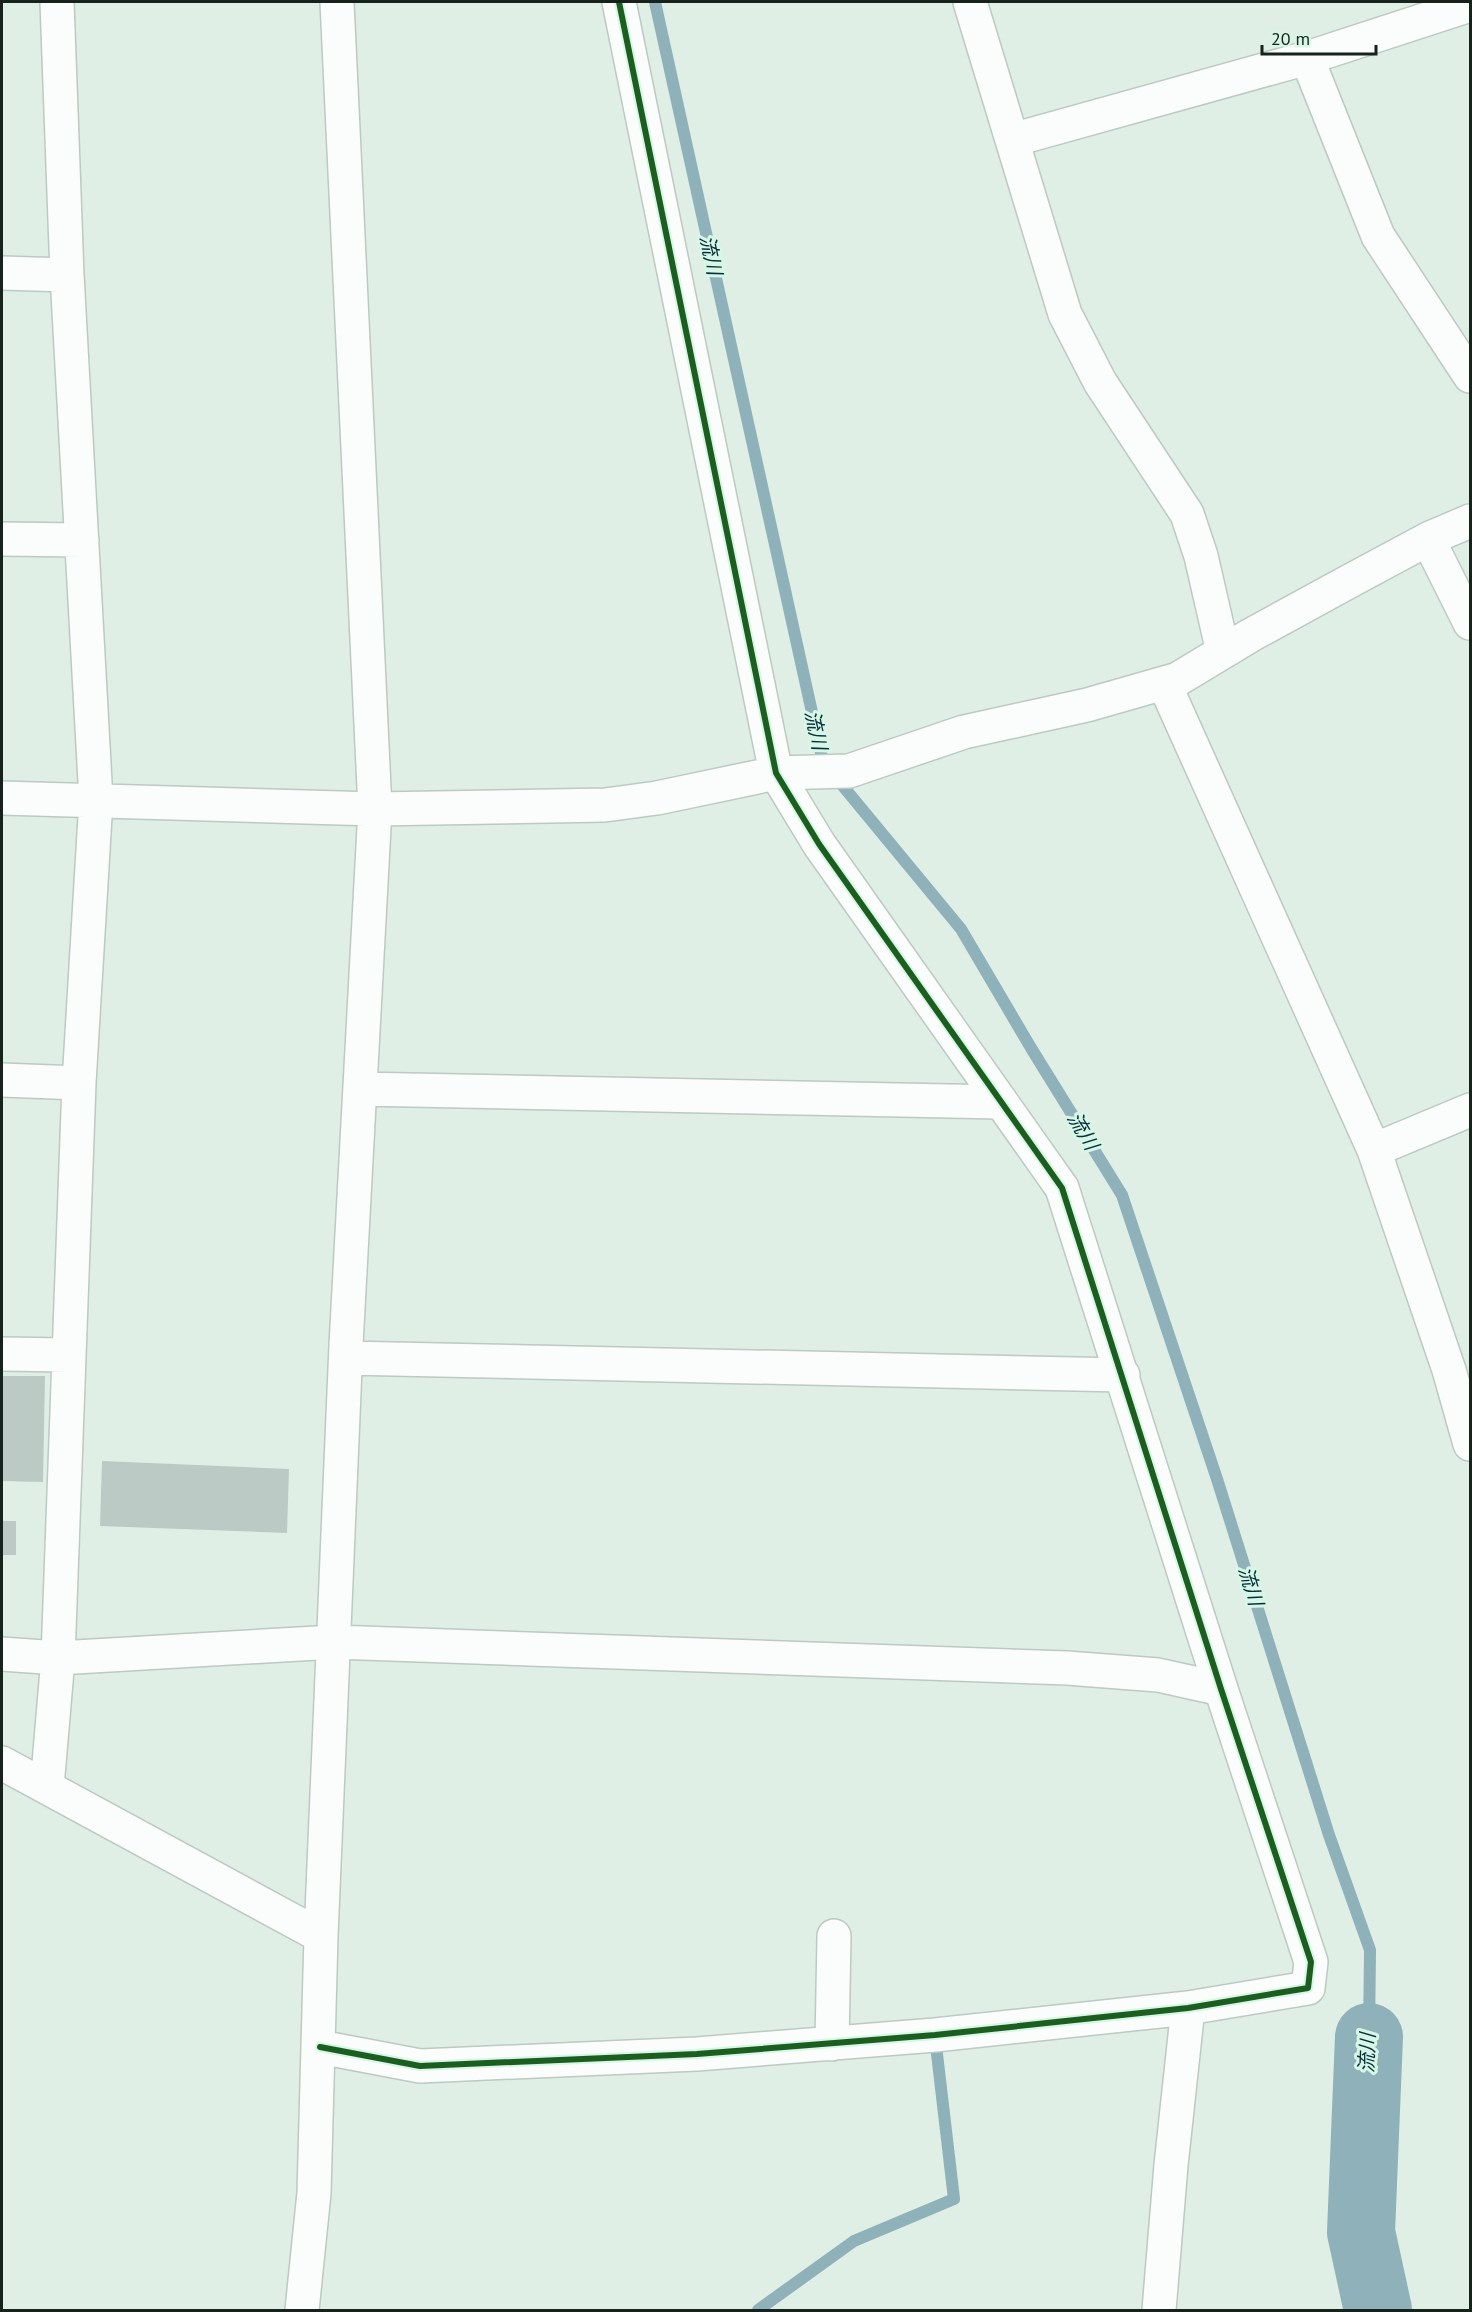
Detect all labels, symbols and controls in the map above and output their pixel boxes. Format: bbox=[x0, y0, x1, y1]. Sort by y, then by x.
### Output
scale bar bbox=[1262, 18, 1376, 56]
text: 20 m bbox=[1271, 27, 1310, 50]
water label: 流川 bbox=[694, 233, 728, 279]
water label: 流川 bbox=[799, 708, 833, 754]
water label: 流川 bbox=[1062, 1107, 1105, 1157]
water label: 流川 bbox=[1233, 1563, 1270, 1611]
water label: 流川 bbox=[1353, 2031, 1381, 2073]

